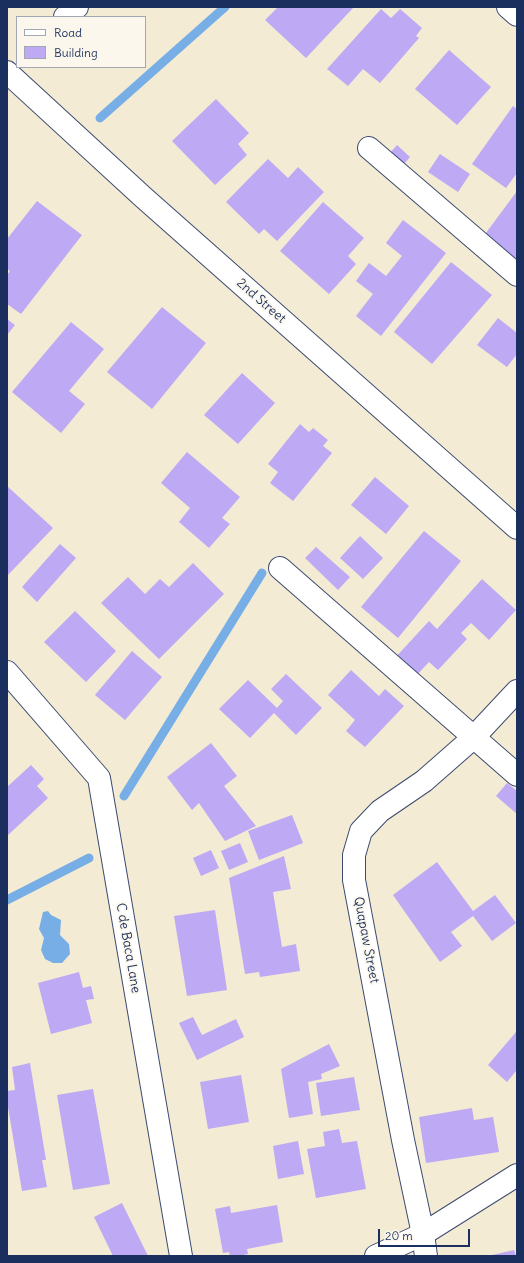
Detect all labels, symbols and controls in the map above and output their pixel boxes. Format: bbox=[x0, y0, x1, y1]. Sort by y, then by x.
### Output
legend bbox=[16, 16, 146, 68]
text: Road bbox=[54, 25, 82, 40]
text: Building bbox=[54, 45, 98, 60]
street label: 2nd Street bbox=[233, 275, 289, 327]
street label: Quapaw Street bbox=[350, 896, 382, 984]
street label: C de Baca Lane bbox=[112, 902, 144, 994]
scale bar bbox=[380, 1221, 472, 1247]
text: 20 m bbox=[385, 1228, 413, 1243]

